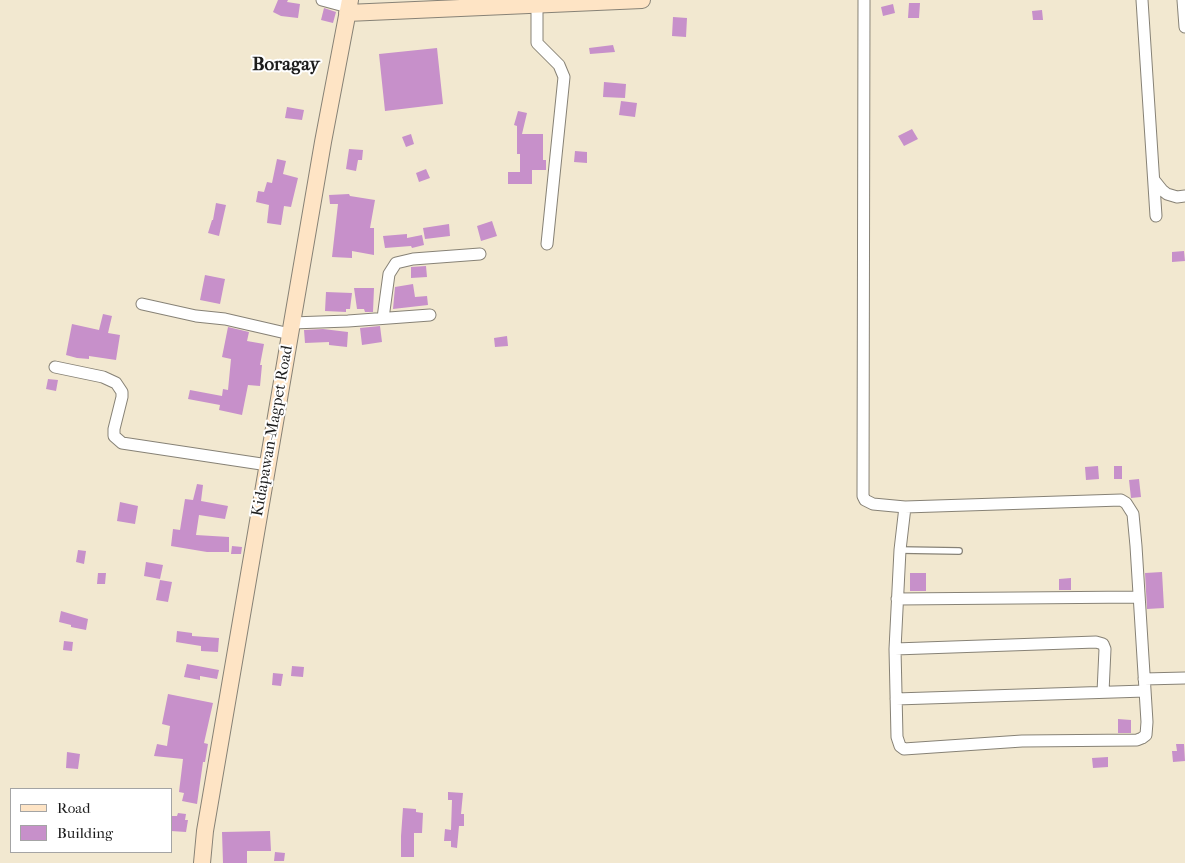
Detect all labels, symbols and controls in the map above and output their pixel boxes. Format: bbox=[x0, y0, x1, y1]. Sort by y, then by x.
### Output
district label: Boragay bbox=[252, 54, 320, 76]
street label: Kidapawan-Magpet Road bbox=[249, 344, 297, 518]
legend bbox=[10, 788, 172, 853]
text: Road bbox=[57, 799, 90, 817]
text: Building bbox=[57, 824, 113, 842]

